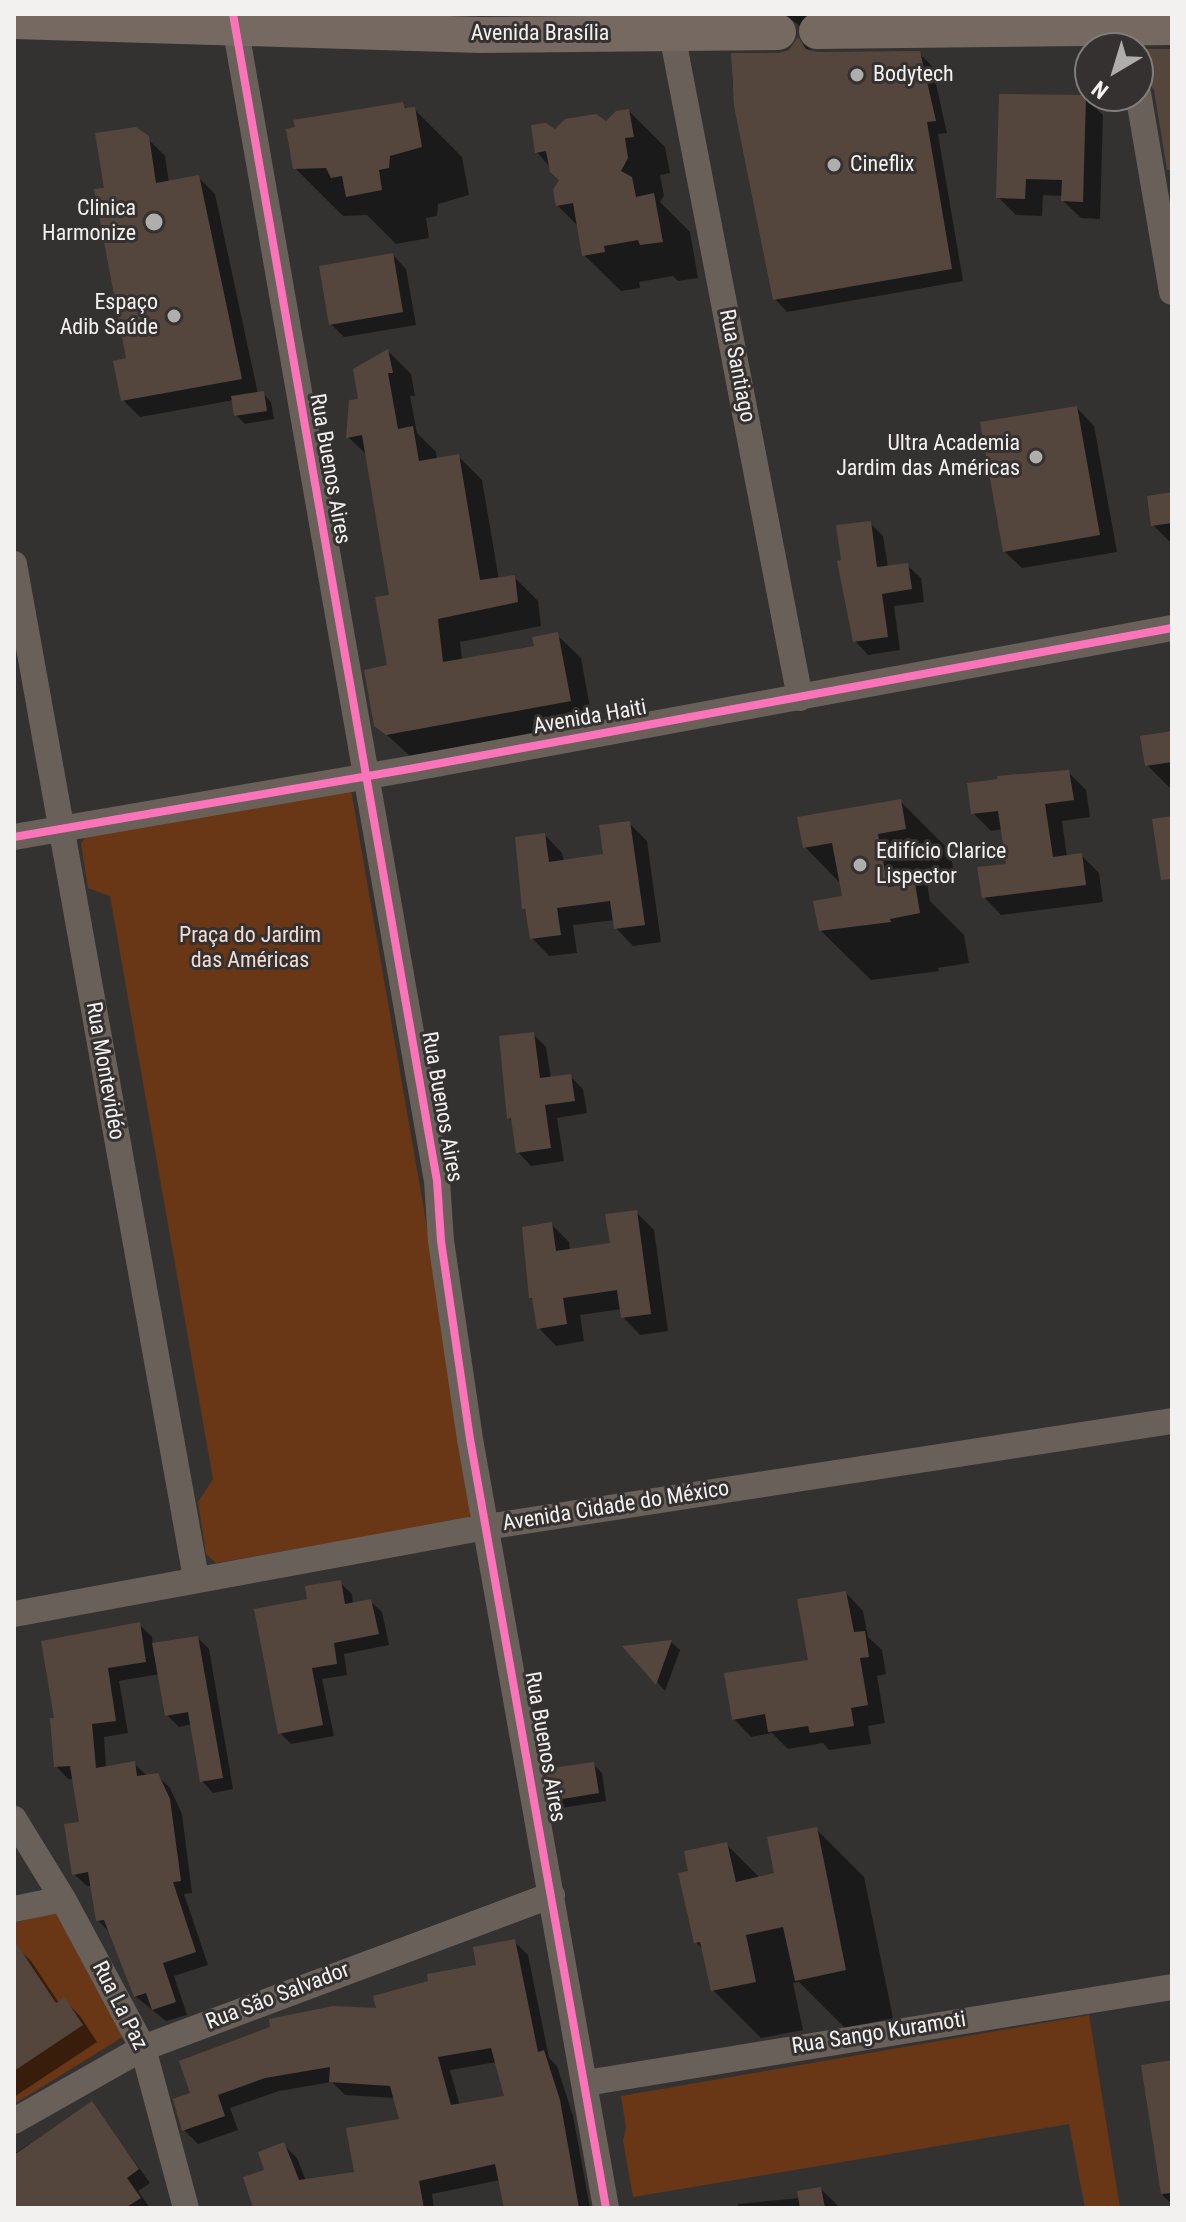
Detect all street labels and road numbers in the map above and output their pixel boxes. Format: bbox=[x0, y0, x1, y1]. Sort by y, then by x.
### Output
street label: Avenida Brasília bbox=[471, 21, 609, 47]
street label: Rua Santiago bbox=[712, 307, 760, 425]
street label: Rua Buenos Aires bbox=[303, 392, 355, 546]
street label: Avenida Haiti bbox=[531, 695, 649, 741]
street label: Rua Montevidéo bbox=[79, 1000, 129, 1142]
street label: Rua Buenos Aires bbox=[415, 1030, 467, 1184]
street label: Avenida Cidade do México bbox=[501, 1476, 731, 1538]
street label: Rua Buenos Aires bbox=[518, 1670, 570, 1824]
street label: Rua La Paz bbox=[85, 1957, 153, 2055]
street label: Rua São Salvador bbox=[203, 1958, 353, 2036]
street label: Rua Sango Kuramoti bbox=[790, 2007, 968, 2061]

